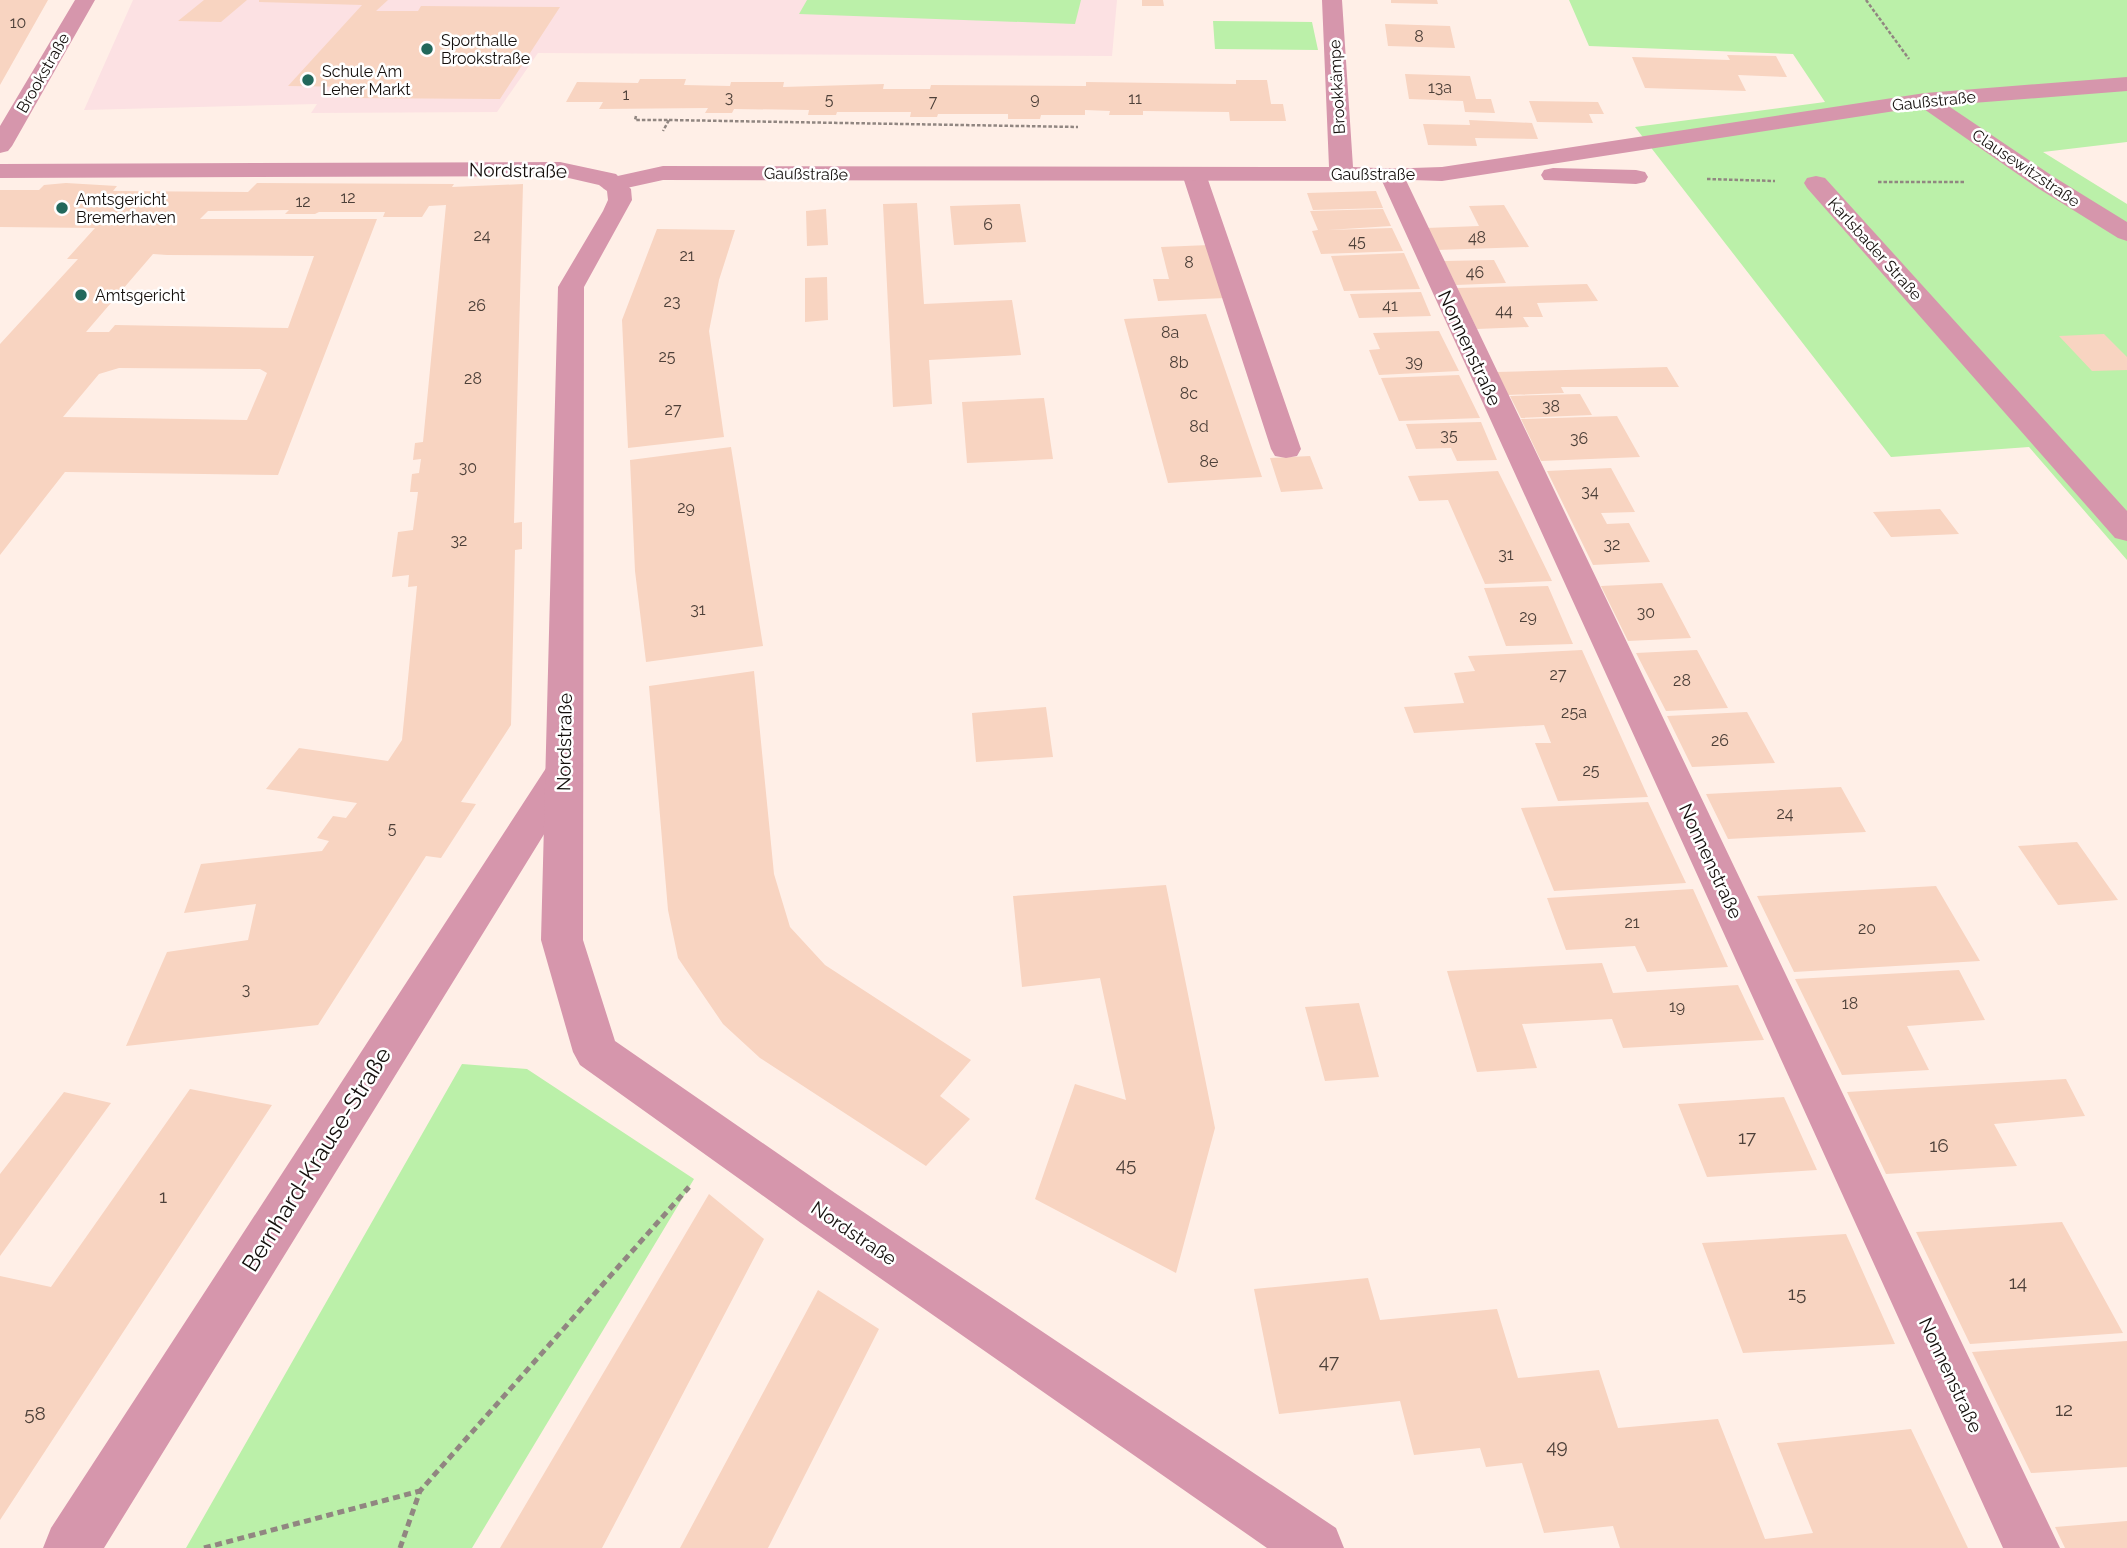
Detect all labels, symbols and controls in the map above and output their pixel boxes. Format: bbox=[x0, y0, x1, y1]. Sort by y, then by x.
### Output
house number: 10 bbox=[10, 13, 26, 32]
house number: 8 bbox=[1414, 27, 1424, 46]
street label: Brookstraße bbox=[12, 30, 74, 116]
place label: Sporthalle Brookstraße bbox=[441, 31, 530, 68]
street label: Brookkämpe bbox=[1325, 39, 1349, 135]
marker: Sporthalle Brookstraße bbox=[419, 41, 435, 57]
place label: Schule Am Leher Markt bbox=[322, 62, 411, 99]
marker: Schule Am Leher Markt bbox=[300, 72, 316, 88]
house number: 13a bbox=[1428, 78, 1452, 97]
house number: 1 bbox=[623, 85, 630, 104]
street label: Gaußstraße bbox=[1891, 87, 1977, 115]
house number: 3 bbox=[725, 88, 733, 107]
house number: 9 bbox=[1030, 89, 1040, 108]
house number: 11 bbox=[1128, 89, 1142, 108]
house number: 5 bbox=[825, 90, 834, 109]
house number: 7 bbox=[929, 92, 938, 111]
street label: Clausewitzstraße bbox=[1969, 125, 2083, 211]
street label: Nordstraße bbox=[469, 158, 567, 182]
street label: Gaußstraße bbox=[764, 164, 848, 184]
street label: Gaußstraße bbox=[1331, 165, 1415, 184]
house number: 12 bbox=[340, 188, 356, 207]
place label: Amtsgericht Bremerhaven bbox=[76, 190, 176, 227]
house number: 12 bbox=[295, 192, 311, 211]
street label: Karlsbader Straße bbox=[1824, 194, 1926, 304]
marker: Amtsgericht Bremerhaven bbox=[54, 200, 70, 216]
house number: 6 bbox=[983, 215, 993, 234]
house number: 24 bbox=[473, 226, 491, 245]
house number: 48 bbox=[1468, 228, 1486, 247]
house number: 45 bbox=[1348, 232, 1366, 251]
house number: 21 bbox=[679, 246, 695, 265]
house number: 8 bbox=[1184, 253, 1194, 272]
house number: 46 bbox=[1466, 263, 1484, 282]
place label: Amtsgericht bbox=[95, 286, 186, 305]
marker: Amtsgericht bbox=[73, 287, 89, 303]
street label: Nonnenstraße bbox=[1434, 287, 1506, 409]
house number: 23 bbox=[664, 292, 680, 311]
house number: 26 bbox=[468, 296, 486, 315]
house number: 41 bbox=[1382, 296, 1398, 315]
house number: 44 bbox=[1495, 301, 1513, 320]
house number: 8a bbox=[1161, 323, 1179, 342]
house number: 25 bbox=[658, 347, 676, 366]
house number: 39 bbox=[1405, 352, 1423, 371]
house number: 8b bbox=[1169, 353, 1189, 372]
house number: 28 bbox=[464, 369, 482, 388]
house number: 8c bbox=[1180, 384, 1198, 403]
house number: 38 bbox=[1542, 397, 1560, 416]
house number: 27 bbox=[665, 400, 682, 419]
house number: 8d bbox=[1189, 417, 1209, 436]
house number: 35 bbox=[1440, 426, 1458, 445]
house number: 36 bbox=[1570, 429, 1588, 448]
house number: 8e bbox=[1200, 452, 1218, 471]
house number: 30 bbox=[459, 458, 477, 477]
house number: 34 bbox=[1581, 482, 1599, 501]
house number: 29 bbox=[677, 498, 695, 517]
house number: 32 bbox=[451, 531, 467, 550]
house number: 32 bbox=[1604, 535, 1620, 554]
house number: 31 bbox=[1498, 545, 1514, 564]
house number: 31 bbox=[690, 600, 706, 619]
house number: 30 bbox=[1637, 603, 1655, 622]
house number: 29 bbox=[1519, 607, 1537, 626]
house number: 27 bbox=[1550, 665, 1567, 684]
house number: 28 bbox=[1673, 671, 1691, 690]
street label: Nordstraße bbox=[552, 693, 576, 791]
house number: 25a bbox=[1561, 703, 1587, 722]
house number: 26 bbox=[1711, 731, 1729, 750]
house number: 25 bbox=[1582, 761, 1600, 780]
street label: Nonnenstraße bbox=[1675, 800, 1747, 922]
house number: 24 bbox=[1776, 804, 1794, 823]
house number: 5 bbox=[388, 819, 397, 838]
house number: 21 bbox=[1624, 913, 1640, 932]
house number: 20 bbox=[1858, 919, 1876, 938]
house number: 3 bbox=[242, 980, 250, 999]
house number: 18 bbox=[1842, 994, 1858, 1013]
house number: 19 bbox=[1669, 997, 1685, 1016]
street label: Bernhard-Krause-Straße bbox=[236, 1042, 396, 1276]
house number: 17 bbox=[1738, 1126, 1756, 1148]
house number: 16 bbox=[1929, 1134, 1949, 1156]
house number: 45 bbox=[1116, 1153, 1136, 1175]
house number: 1 bbox=[159, 1185, 167, 1207]
street label: Nordstraße bbox=[807, 1196, 901, 1270]
house number: 14 bbox=[2009, 1271, 2027, 1293]
house number: 15 bbox=[1788, 1282, 1806, 1304]
street label: Nonnenstraße bbox=[1915, 1314, 1987, 1436]
house number: 47 bbox=[1319, 1350, 1339, 1372]
house number: 12 bbox=[2055, 1398, 2073, 1420]
house number: 58 bbox=[24, 1402, 46, 1424]
house number: 49 bbox=[1546, 1435, 1568, 1457]

